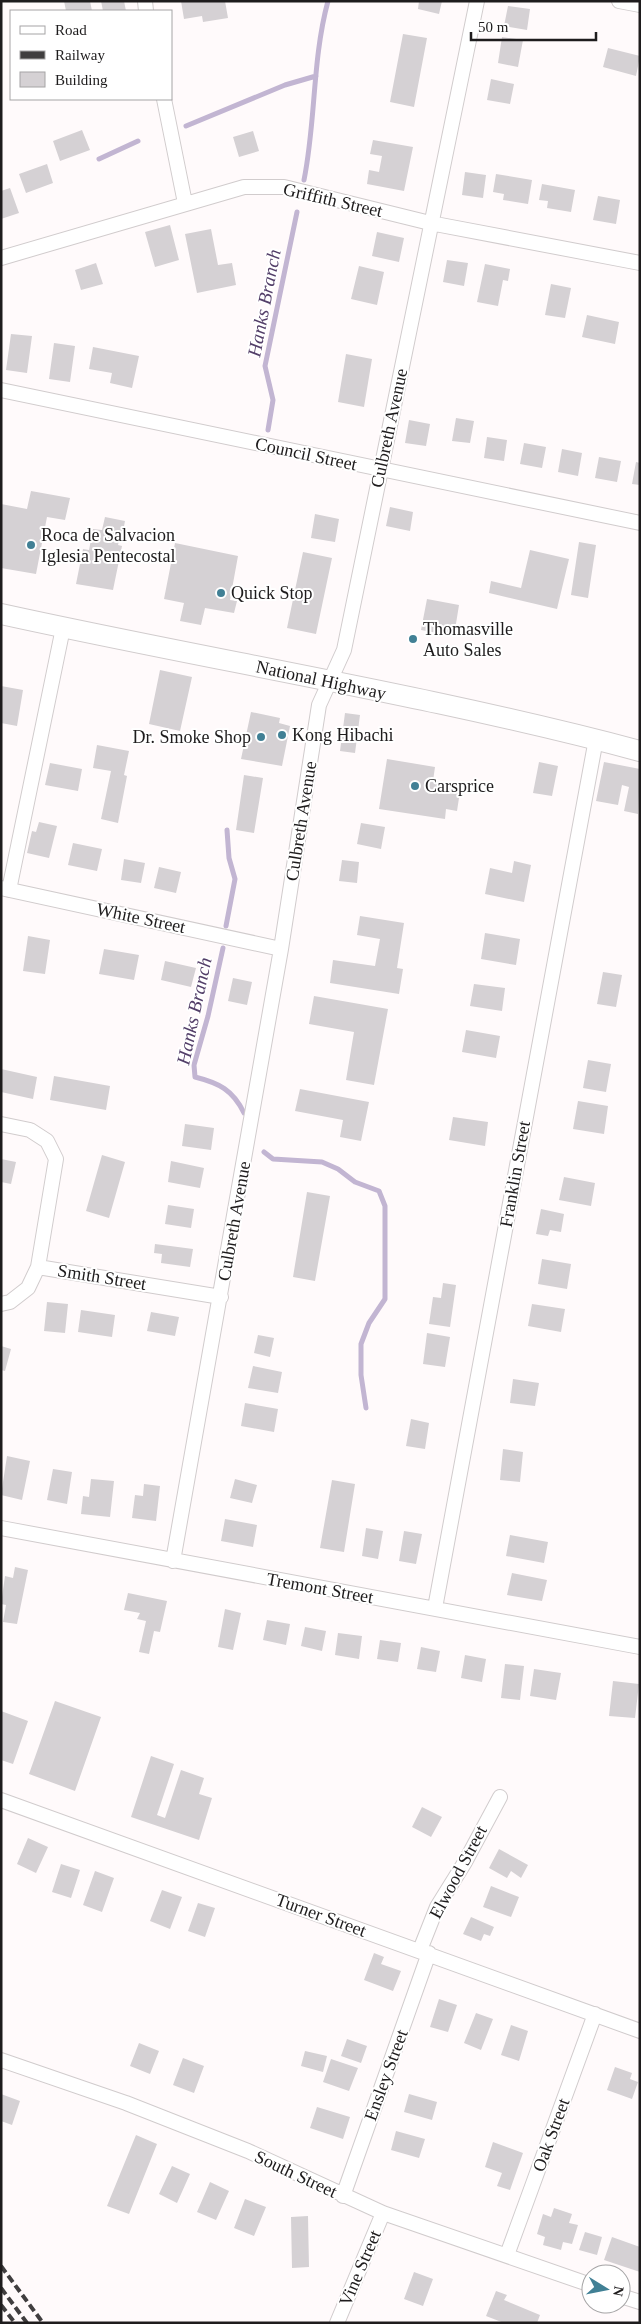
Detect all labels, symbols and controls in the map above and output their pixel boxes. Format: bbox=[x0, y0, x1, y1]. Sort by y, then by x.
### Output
legend bbox=[10, 10, 172, 100]
scale bar bbox=[471, 10, 596, 42]
text: 50 m bbox=[478, 19, 509, 35]
text: Road bbox=[55, 22, 87, 38]
text: Railway bbox=[55, 47, 105, 63]
text: Building bbox=[55, 72, 108, 88]
street label: Griffith Street bbox=[281, 179, 385, 221]
water label: Hanks Branch bbox=[243, 247, 285, 360]
street label: Culbreth Avenue bbox=[367, 367, 411, 489]
street label: Council Street bbox=[253, 433, 359, 475]
place label: Roca de Salvacion Iglesia Pentecostal bbox=[41, 525, 175, 566]
marker: Roca de Salvacion Iglesia Pentecostal bbox=[25, 539, 37, 551]
place label: Quick Stop bbox=[231, 583, 313, 603]
marker: Quick Stop bbox=[215, 587, 227, 599]
place label: Thomasville Auto Sales bbox=[423, 619, 513, 660]
marker: Thomasville Auto Sales bbox=[407, 633, 419, 645]
street label: National Highway bbox=[254, 656, 388, 704]
place label: Kong Hibachi bbox=[292, 725, 393, 745]
place label: Dr. Smoke Shop bbox=[132, 727, 251, 747]
marker: Kong Hibachi bbox=[276, 729, 288, 741]
marker: Dr. Smoke Shop bbox=[255, 731, 267, 743]
street label: Culbreth Avenue bbox=[282, 760, 320, 882]
place label: Carsprice bbox=[425, 776, 494, 796]
marker: Carsprice bbox=[409, 780, 421, 792]
street label: White Street bbox=[95, 899, 187, 937]
water label: Hanks Branch bbox=[172, 955, 216, 1068]
street label: Franklin Street bbox=[496, 1119, 534, 1229]
street label: Culbreth Avenue bbox=[214, 1160, 254, 1282]
street label: Smith Street bbox=[56, 1260, 148, 1294]
street label: Tremont Street bbox=[265, 1569, 375, 1607]
street label: Elwood Street bbox=[425, 1822, 491, 1922]
street label: Turner Street bbox=[273, 1889, 369, 1941]
street label: Ensley Street bbox=[360, 2027, 412, 2123]
street label: Oak Street bbox=[529, 2096, 573, 2174]
street label: South Street bbox=[252, 2146, 340, 2202]
street label: Vine Street bbox=[335, 2227, 385, 2309]
north arrow bbox=[581, 2264, 631, 2314]
text: N bbox=[610, 2285, 627, 2297]

